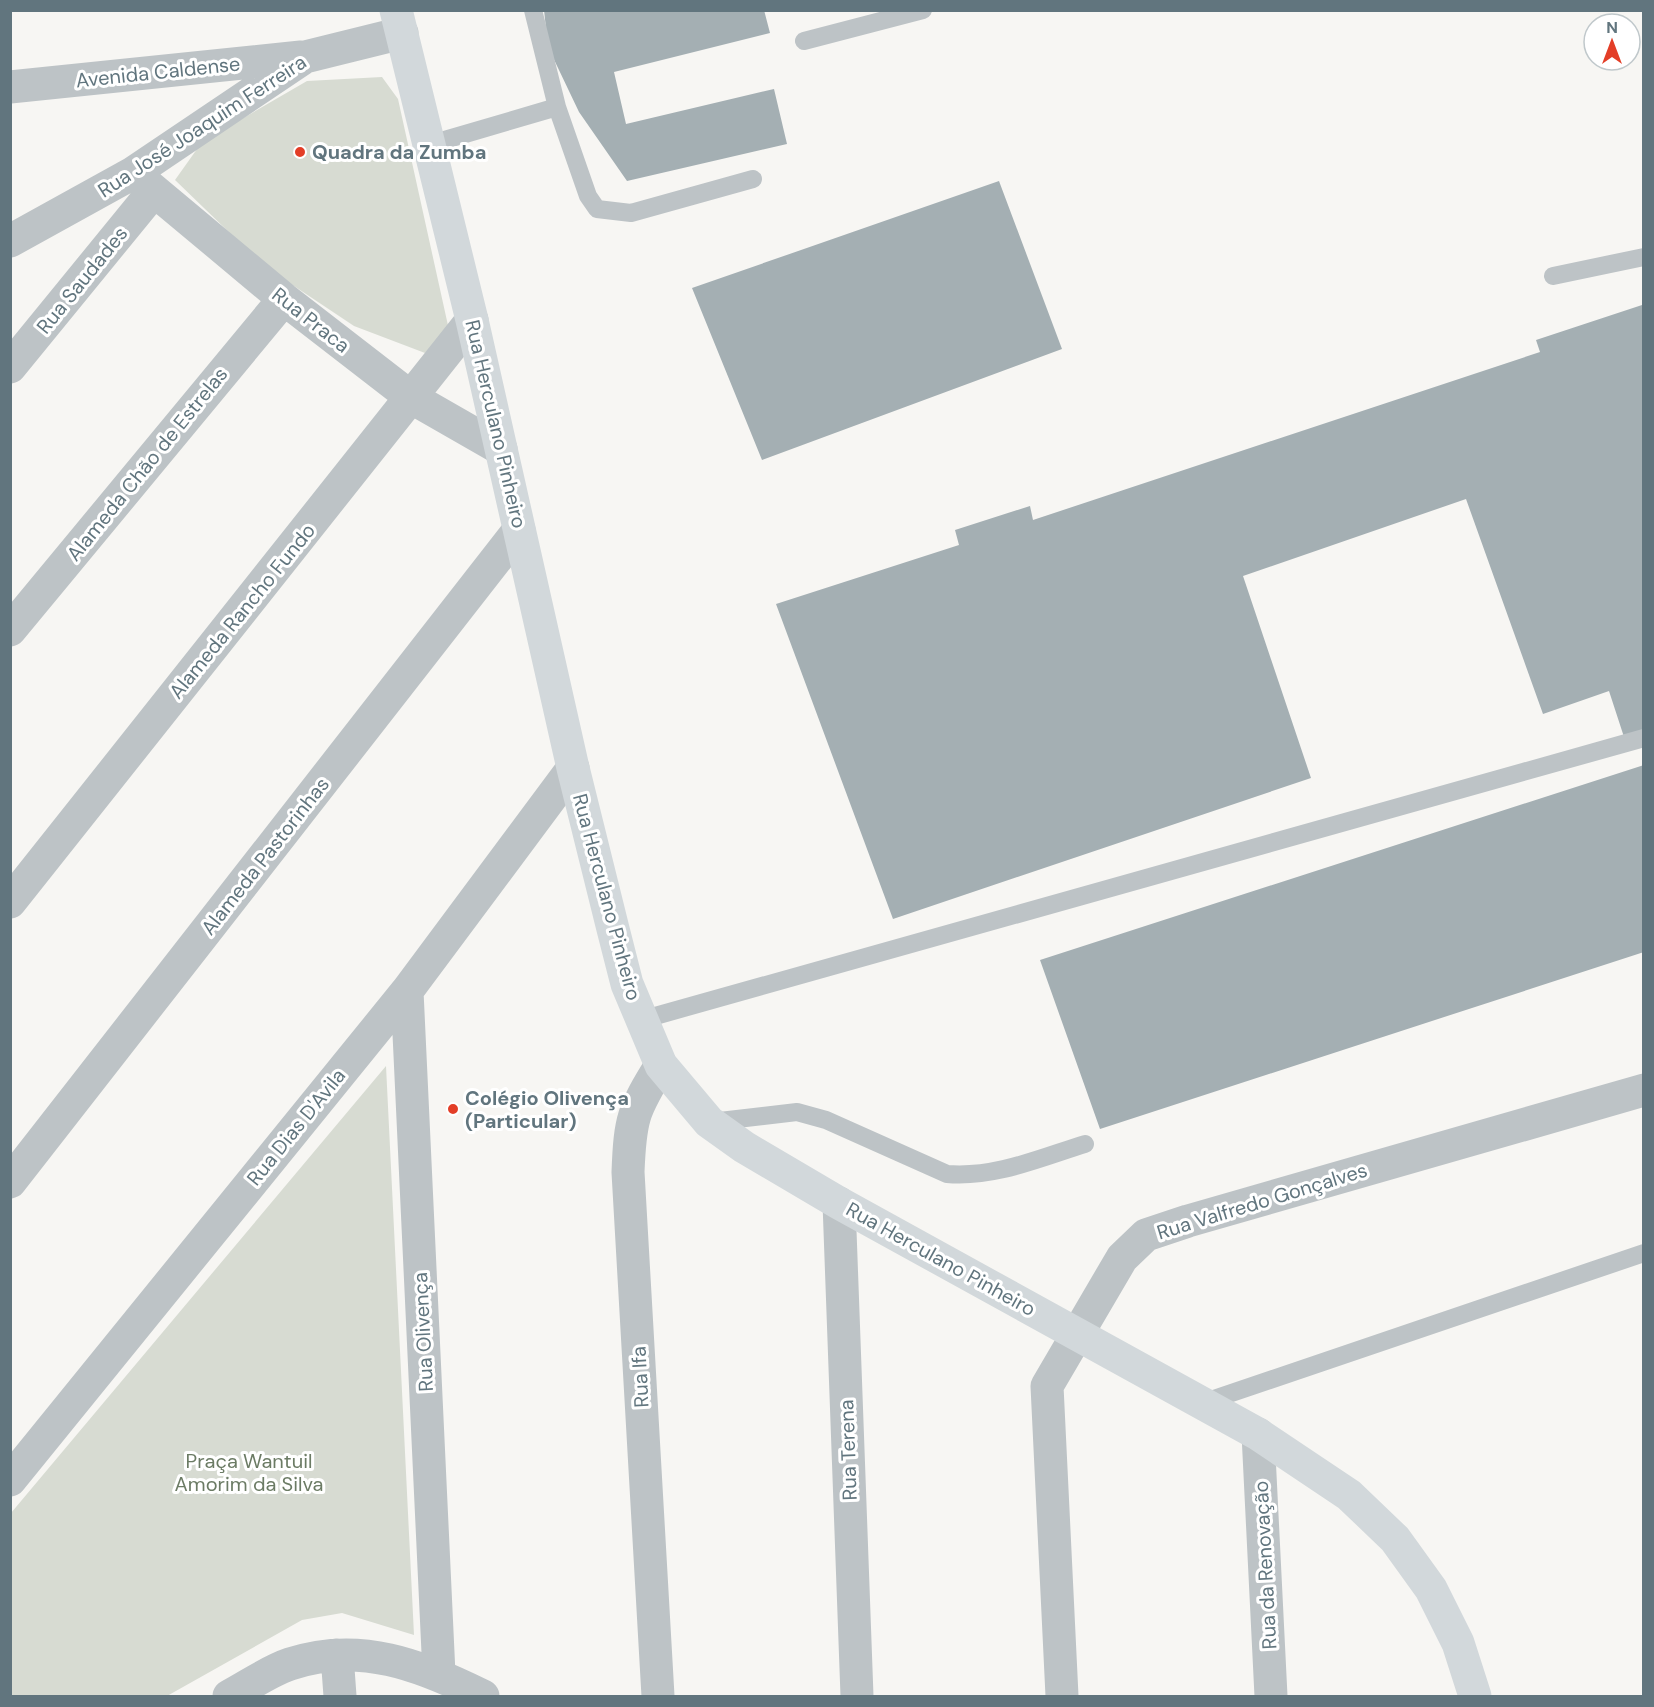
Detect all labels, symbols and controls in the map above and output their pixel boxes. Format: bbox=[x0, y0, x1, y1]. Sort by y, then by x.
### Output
north arrow bbox=[1582, 12, 1642, 72]
text: N bbox=[1606, 17, 1618, 38]
street label: Rua José Joaquim Ferreira bbox=[93, 49, 311, 203]
street label: Avenida Caldense bbox=[75, 50, 241, 94]
place label: Quadra da Zumba bbox=[312, 139, 486, 165]
marker: Quadra da Zumba bbox=[293, 145, 307, 159]
street label: Rua Saudades bbox=[31, 221, 133, 339]
street label: Rua Praca bbox=[267, 282, 355, 358]
street label: Rua Herculano Pinheiro bbox=[459, 317, 533, 531]
street label: Alameda Chão de Estrelas bbox=[61, 362, 233, 566]
street label: Alameda Rancho Fundo bbox=[163, 518, 321, 704]
street label: Alameda Pastorinhas bbox=[195, 772, 335, 940]
street label: Rua Herculano Pinheiro bbox=[567, 791, 647, 1003]
street label: Rua Dias D'Avila bbox=[241, 1063, 351, 1191]
place label: Colégio Olivença (Particular) bbox=[465, 1085, 629, 1134]
marker: Colégio Olivença (Particular) bbox=[446, 1102, 460, 1116]
street label: Rua Valfredo Gonçalves bbox=[1154, 1157, 1370, 1245]
street label: Rua Herculano Pinheiro bbox=[842, 1196, 1040, 1322]
street label: Rua Olivença bbox=[407, 1272, 439, 1392]
street label: Rua Ifa bbox=[625, 1346, 655, 1408]
street label: Rua Terena bbox=[833, 1399, 863, 1501]
park label: Praça Wantuil Amorim da Silva bbox=[175, 1448, 323, 1497]
street label: Rua da Renovação bbox=[1248, 1480, 1282, 1650]

